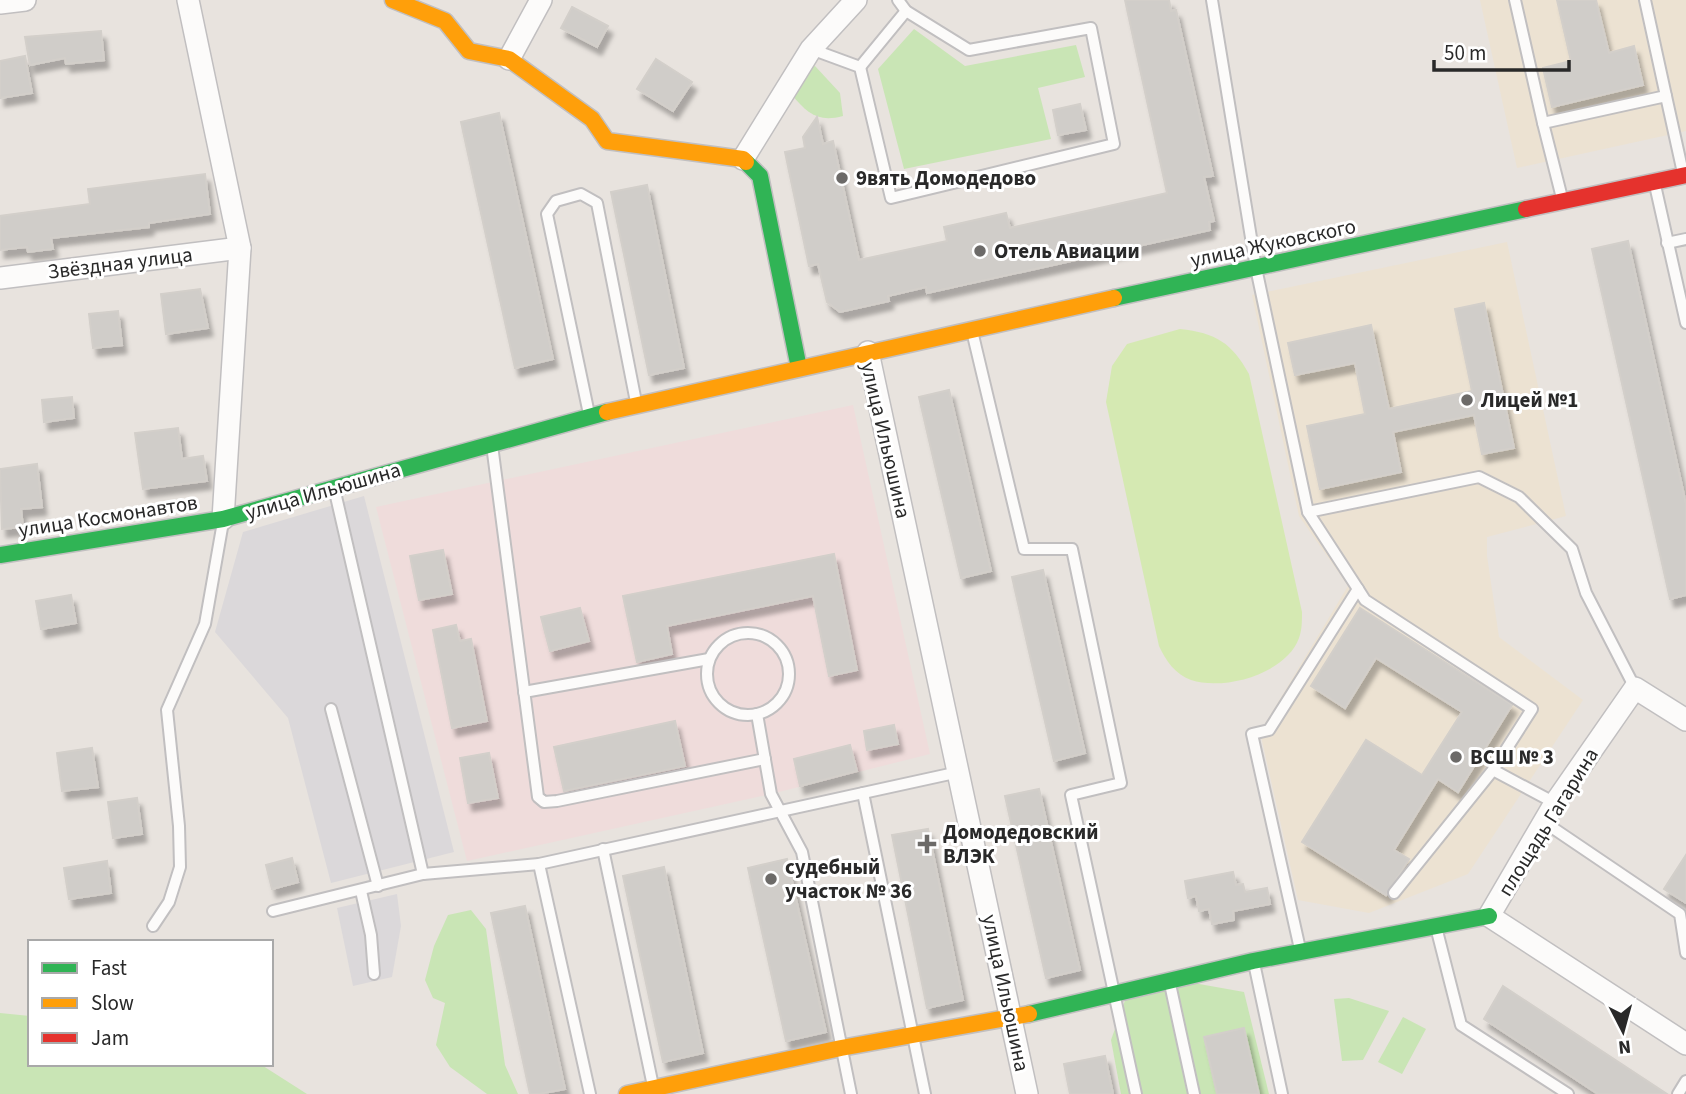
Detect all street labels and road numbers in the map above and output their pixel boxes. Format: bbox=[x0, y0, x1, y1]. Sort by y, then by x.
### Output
street label: улица Жуковского bbox=[1188, 211, 1358, 275]
street label: Звёздная улица bbox=[46, 239, 194, 287]
street label: улица Ильюшина bbox=[853, 359, 919, 521]
street label: улица Ильюшина bbox=[242, 455, 404, 527]
street label: улица Космонавтов bbox=[16, 487, 200, 545]
street label: площадь Гагарина bbox=[1490, 742, 1606, 902]
street label: улица Ильюшина bbox=[975, 912, 1037, 1074]

